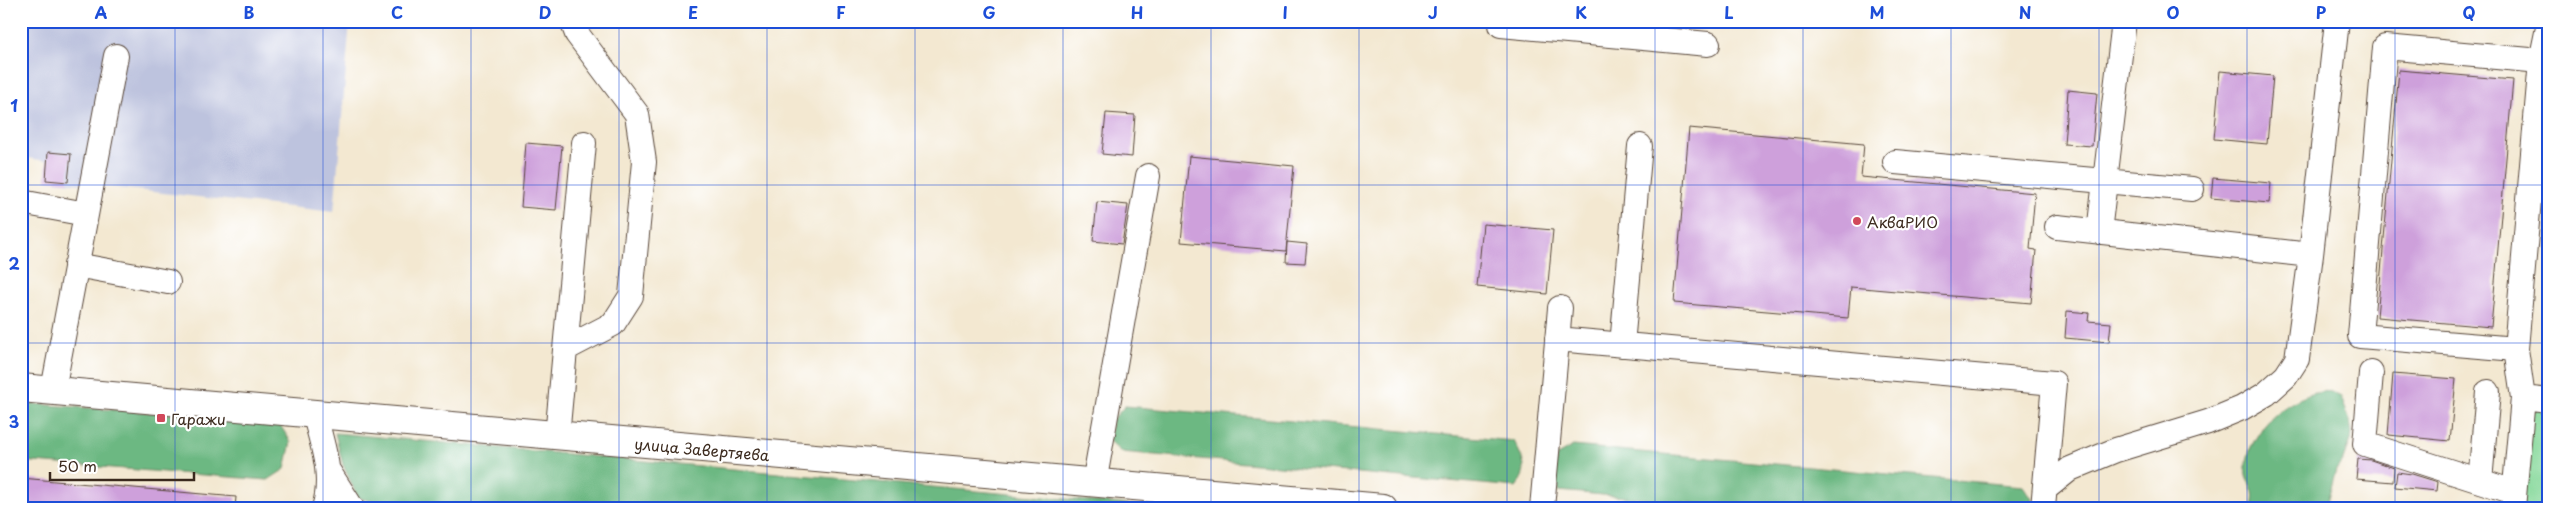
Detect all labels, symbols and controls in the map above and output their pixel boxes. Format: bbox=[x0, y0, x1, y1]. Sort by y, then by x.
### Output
text: A bbox=[95, 0, 108, 24]
text: B bbox=[244, 0, 255, 24]
text: C bbox=[391, 0, 403, 24]
text: D bbox=[539, 0, 551, 24]
text: E bbox=[688, 0, 698, 24]
text: F bbox=[836, 0, 846, 24]
text: G bbox=[982, 0, 996, 24]
text: H bbox=[1131, 0, 1143, 24]
text: I bbox=[1282, 0, 1288, 24]
text: J bbox=[1428, 0, 1438, 24]
text: K bbox=[1575, 0, 1587, 24]
text: L bbox=[1724, 0, 1734, 24]
text: M bbox=[1869, 0, 1885, 24]
text: N bbox=[2019, 0, 2031, 24]
text: O bbox=[2167, 0, 2180, 24]
text: P bbox=[2316, 0, 2327, 24]
text: Q bbox=[2463, 0, 2476, 24]
text: 1 bbox=[10, 93, 18, 117]
place label: АкваРИО bbox=[1867, 210, 1938, 233]
marker: АкваРИО bbox=[1851, 215, 1863, 227]
text: 2 bbox=[8, 251, 20, 275]
place label: Гаражи bbox=[171, 407, 226, 430]
text: 3 bbox=[9, 409, 19, 433]
marker: Гаражи bbox=[155, 412, 167, 424]
street label: улица Завертяева bbox=[634, 432, 771, 466]
scale bar bbox=[50, 449, 194, 481]
text: 50 m bbox=[58, 454, 97, 477]

